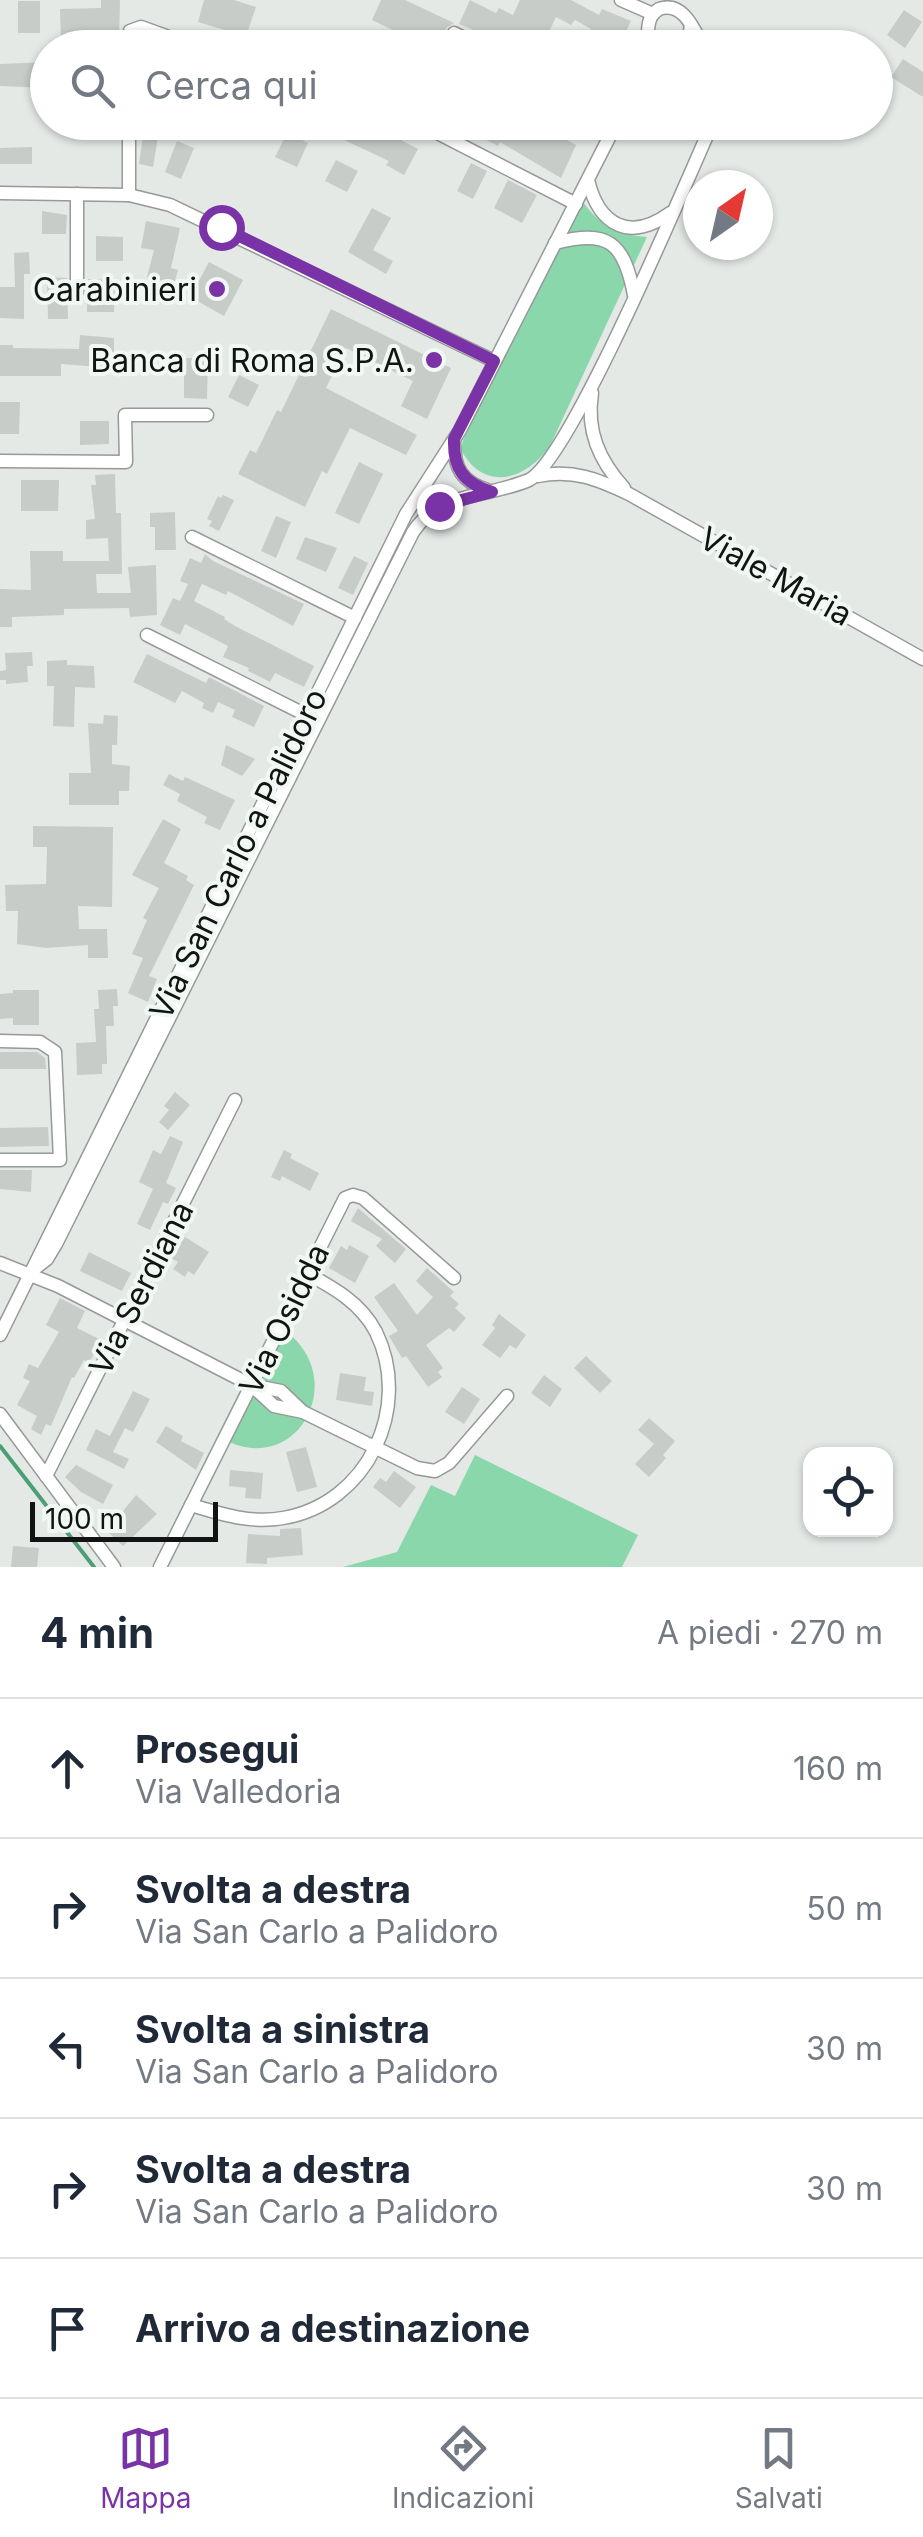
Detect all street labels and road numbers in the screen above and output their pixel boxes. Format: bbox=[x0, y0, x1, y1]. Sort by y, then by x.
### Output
street label: Viale Maria bbox=[693, 518, 859, 634]
street label: Via San Carlo a Palidoro bbox=[141, 682, 335, 1026]
street label: Via Serdiana bbox=[81, 1195, 201, 1381]
street label: Via Osidda bbox=[231, 1237, 337, 1401]

